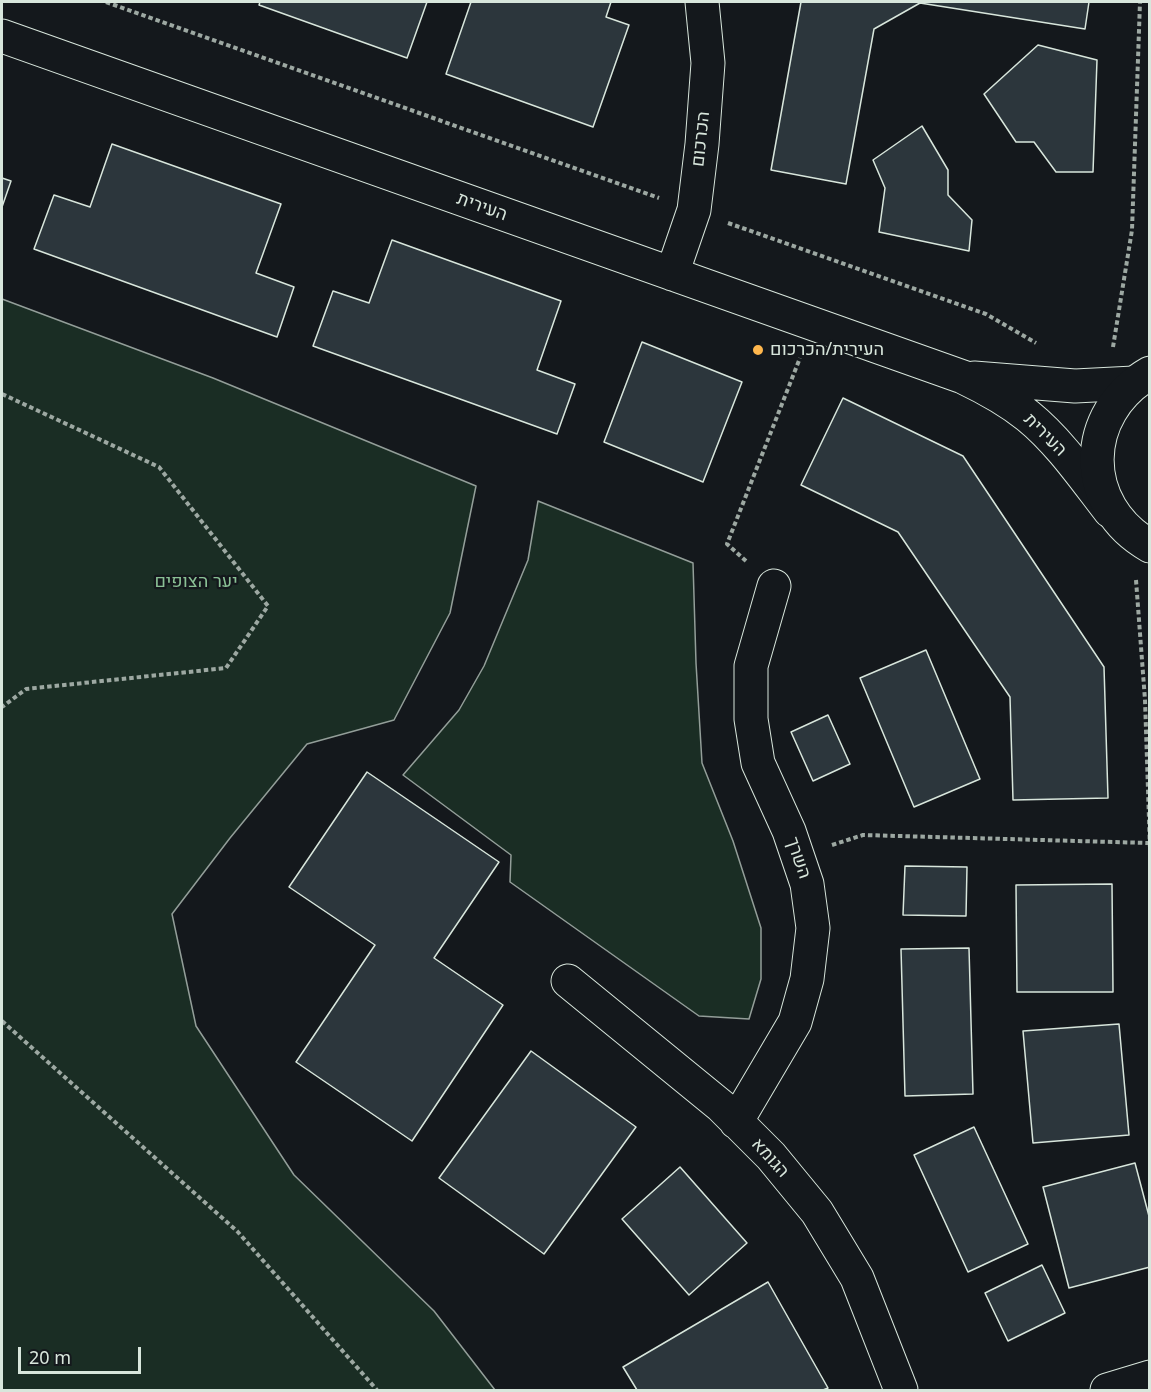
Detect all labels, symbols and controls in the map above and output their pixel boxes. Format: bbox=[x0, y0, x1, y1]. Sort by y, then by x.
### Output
street label: הכרכום bbox=[687, 110, 715, 168]
street label: העירית bbox=[454, 188, 510, 226]
place label: העירית/הכרכום bbox=[770, 339, 884, 361]
marker: העירית/הכרכום bbox=[751, 343, 765, 357]
street label: העירית bbox=[1019, 409, 1071, 461]
park label: יער הצופים bbox=[154, 571, 238, 593]
street label: השרך bbox=[781, 834, 815, 882]
street label: הגומא bbox=[747, 1134, 793, 1182]
scale bar bbox=[21, 1335, 144, 1373]
text: 20 m bbox=[29, 1345, 71, 1369]

